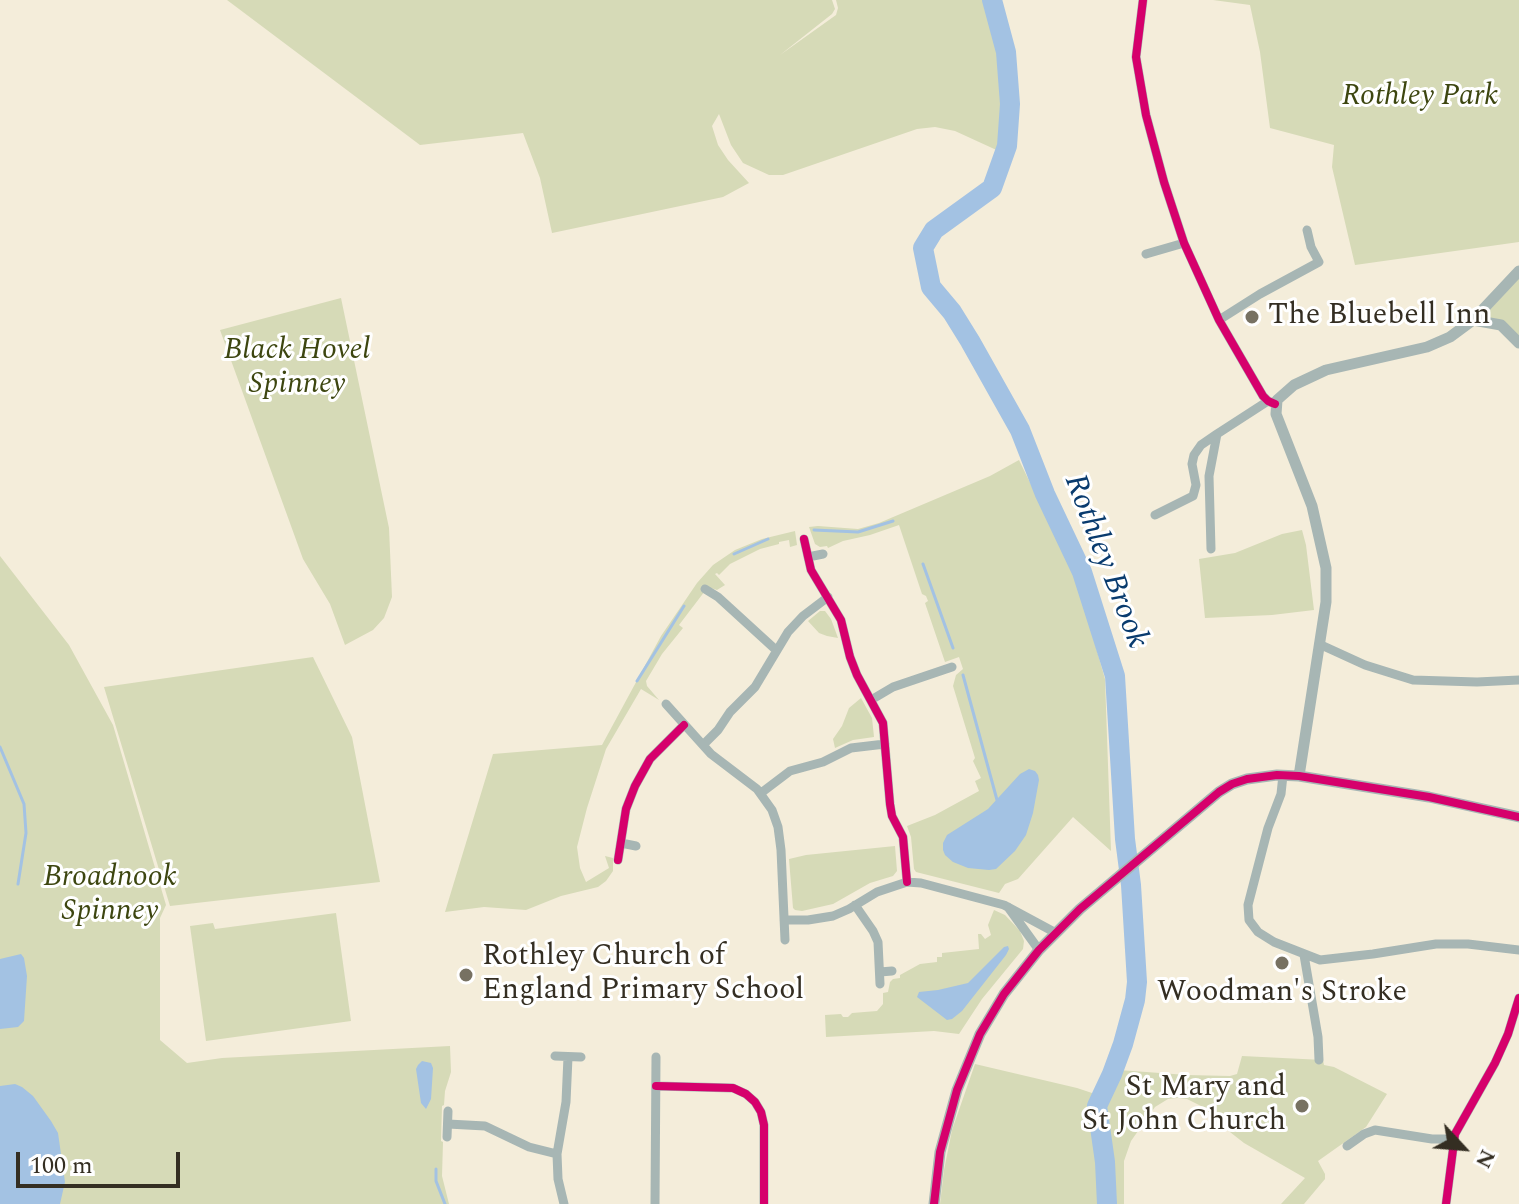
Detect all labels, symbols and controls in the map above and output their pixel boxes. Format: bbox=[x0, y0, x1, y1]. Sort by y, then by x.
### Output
park label: Rothley Park bbox=[1342, 80, 1498, 116]
place label: The Bluebell Inn bbox=[1268, 299, 1491, 335]
marker: The Bluebell Inn bbox=[1243, 308, 1261, 326]
park label: Black Hovel Spinney bbox=[224, 334, 370, 404]
water label: Rothley Brook bbox=[1053, 469, 1155, 655]
park label: Broadnook Spinney bbox=[43, 861, 177, 932]
place label: Rothley Church of England Primary School bbox=[482, 940, 804, 1010]
marker: Woodman's Stroke bbox=[1273, 954, 1291, 972]
marker: Rothley Church of England Primary School bbox=[457, 966, 475, 984]
place label: Woodman's Stroke bbox=[1157, 976, 1407, 1012]
place label: St Mary and St John Church bbox=[1082, 1071, 1286, 1142]
marker: St Mary and St John Church bbox=[1293, 1097, 1311, 1115]
north arrow bbox=[1423, 1108, 1503, 1188]
scale bar bbox=[20, 1136, 184, 1186]
text: N bbox=[1466, 1143, 1504, 1174]
text: 100 m bbox=[30, 1148, 93, 1184]

